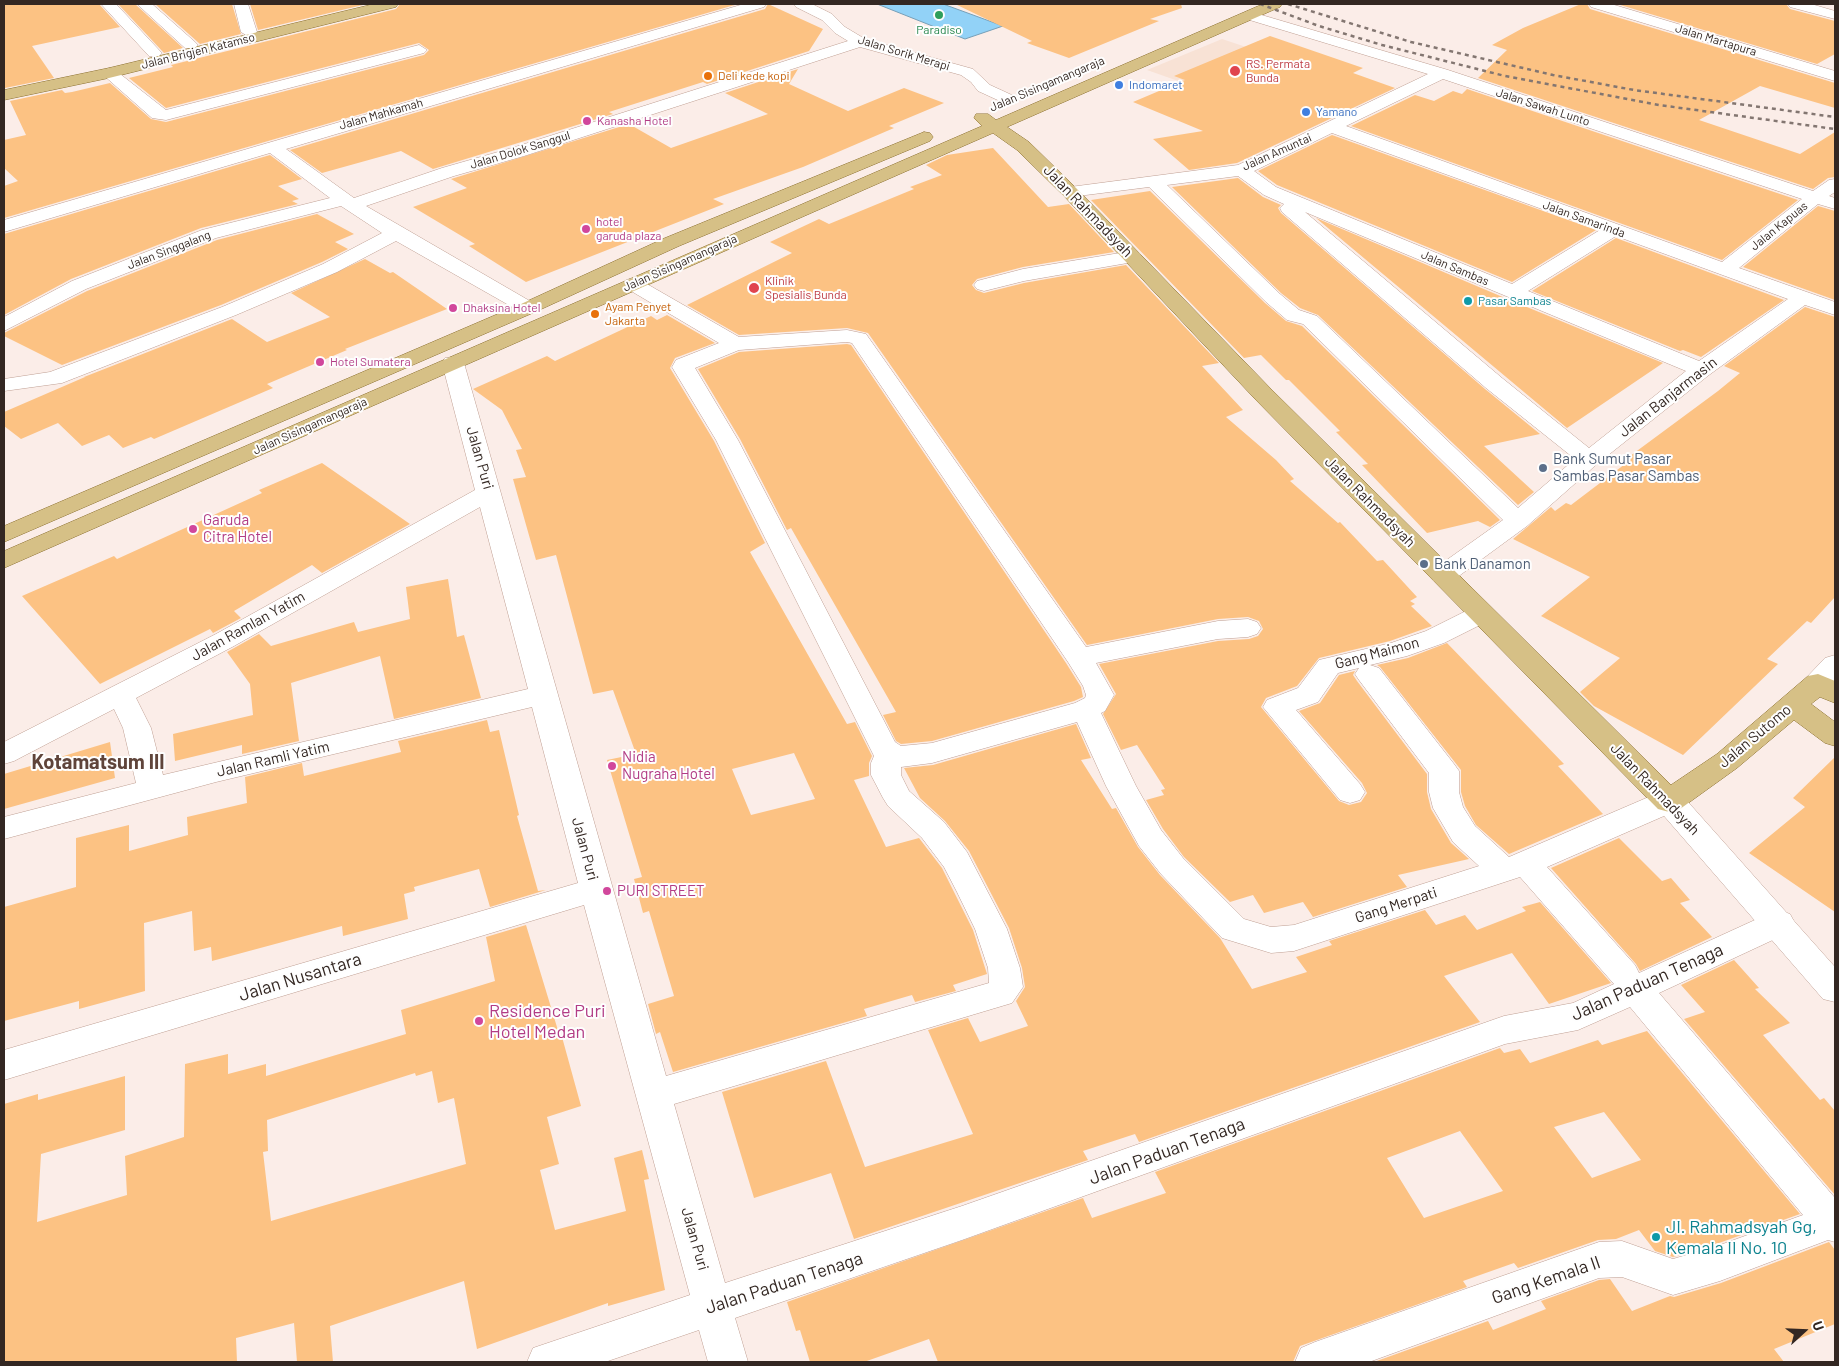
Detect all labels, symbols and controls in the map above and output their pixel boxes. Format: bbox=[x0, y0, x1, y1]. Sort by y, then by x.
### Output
marker: Paradiso bbox=[933, 9, 945, 21]
street label: Jalan Martapura bbox=[1674, 21, 1758, 59]
place label: Paradiso bbox=[916, 23, 962, 37]
street label: Jalan Brigjen Katamso bbox=[140, 30, 256, 72]
street label: Jalan Sorik Merapi bbox=[856, 32, 952, 74]
street label: Jalan Sisingamangaraja bbox=[987, 53, 1107, 115]
place label: RS. Permata Bunda bbox=[1246, 57, 1310, 85]
marker: RS. Permata Bunda bbox=[1228, 64, 1242, 78]
place label: Deli kede kopi bbox=[718, 69, 790, 83]
marker: Deli kede kopi bbox=[702, 70, 714, 82]
place label: Indomaret bbox=[1129, 78, 1183, 92]
marker: Indomaret bbox=[1113, 79, 1125, 91]
street label: Jalan Sawah Lunto bbox=[1494, 85, 1592, 129]
street label: Jalan Mahkamah bbox=[337, 95, 425, 133]
place label: Yamano bbox=[1316, 105, 1357, 119]
marker: Yamano bbox=[1300, 106, 1312, 118]
place label: Kanasha Hotel bbox=[597, 114, 671, 128]
marker: Kanasha Hotel bbox=[581, 115, 593, 127]
street label: Jalan Dolok Sanggul bbox=[468, 128, 572, 172]
street label: Jalan Amuntai bbox=[1240, 130, 1314, 174]
street label: Jalan Rahmadsyah bbox=[1040, 161, 1136, 261]
street label: Jalan Samarinda bbox=[1541, 197, 1627, 241]
street label: Jalan Kapuas bbox=[1748, 199, 1810, 253]
place label: hotel garuda plaza bbox=[596, 215, 661, 243]
marker: hotel garuda plaza bbox=[580, 223, 592, 235]
street label: Jalan Singgalang bbox=[125, 227, 213, 273]
street label: Jalan Sisingamangaraja bbox=[621, 231, 739, 295]
street label: Jalan Sambas bbox=[1419, 247, 1491, 289]
place label: Klinik Spesialis Bunda bbox=[765, 274, 847, 302]
marker: Klinik Spesialis Bunda bbox=[747, 281, 761, 295]
place label: Pasar Sambas bbox=[1478, 294, 1551, 308]
marker: Pasar Sambas bbox=[1462, 295, 1474, 307]
place label: Ayam Penyet Jakarta bbox=[605, 300, 671, 328]
place label: Dhaksina Hotel bbox=[463, 301, 540, 315]
marker: Dhaksina Hotel bbox=[447, 302, 459, 314]
marker: Ayam Penyet Jakarta bbox=[589, 308, 601, 320]
street label: Jalan Banjarmasin bbox=[1615, 353, 1721, 441]
place label: Hotel Sumatera bbox=[330, 355, 411, 369]
marker: Hotel Sumatera bbox=[314, 356, 326, 368]
street label: Jalan Sisingamangaraja bbox=[251, 394, 369, 458]
street label: Jalan Puri bbox=[462, 424, 498, 492]
place label: Bank Sumut Pasar Sambas Pasar Sambas bbox=[1553, 450, 1700, 485]
street label: Jalan Rahmadsyah bbox=[1321, 453, 1419, 551]
marker: Bank Sumut Pasar Sambas Pasar Sambas bbox=[1537, 462, 1549, 474]
place label: Garuda Citra Hotel bbox=[203, 511, 272, 546]
marker: Garuda Citra Hotel bbox=[187, 523, 199, 535]
place label: Bank Danamon bbox=[1434, 555, 1531, 573]
marker: Bank Danamon bbox=[1418, 558, 1430, 570]
street label: Jalan Ramlan Yatim bbox=[188, 587, 308, 665]
street label: Gang Maimon bbox=[1333, 633, 1421, 673]
street label: Jalan Sutomo bbox=[1715, 700, 1795, 772]
street label: Jalan Ramli Yatim bbox=[215, 737, 331, 781]
street label: Jalan Rahmadsyah bbox=[1607, 739, 1703, 839]
place label: Nidia Nugraha Hotel bbox=[622, 748, 715, 783]
district label: Kotamatsum III bbox=[32, 750, 164, 774]
marker: Nidia Nugraha Hotel bbox=[606, 760, 618, 772]
street label: Jalan Puri bbox=[568, 815, 602, 883]
place label: PURI STREET bbox=[617, 882, 705, 900]
street label: Gang Merpati bbox=[1353, 883, 1439, 927]
marker: PURI STREET bbox=[601, 885, 613, 897]
street label: Jalan Paduan Tenaga bbox=[1568, 939, 1726, 1025]
street label: Jalan Nusantara bbox=[236, 948, 364, 1006]
place label: Residence Puri Hotel Medan bbox=[489, 1000, 606, 1042]
marker: Residence Puri Hotel Medan bbox=[473, 1015, 485, 1027]
street label: Jalan Paduan Tenaga bbox=[1086, 1113, 1248, 1189]
street label: Jalan Puri bbox=[677, 1205, 713, 1273]
place label: Jl. Rahmadsyah Gg, Kemala II No. 10 bbox=[1666, 1216, 1817, 1258]
marker: Jl. Rahmadsyah Gg, Kemala II No. 10 bbox=[1650, 1231, 1662, 1243]
street label: Jalan Paduan Tenaga bbox=[703, 1247, 865, 1319]
street label: Gang Kemala II bbox=[1489, 1251, 1603, 1309]
north arrow bbox=[1779, 1306, 1829, 1356]
text: U bbox=[1809, 1319, 1828, 1333]

